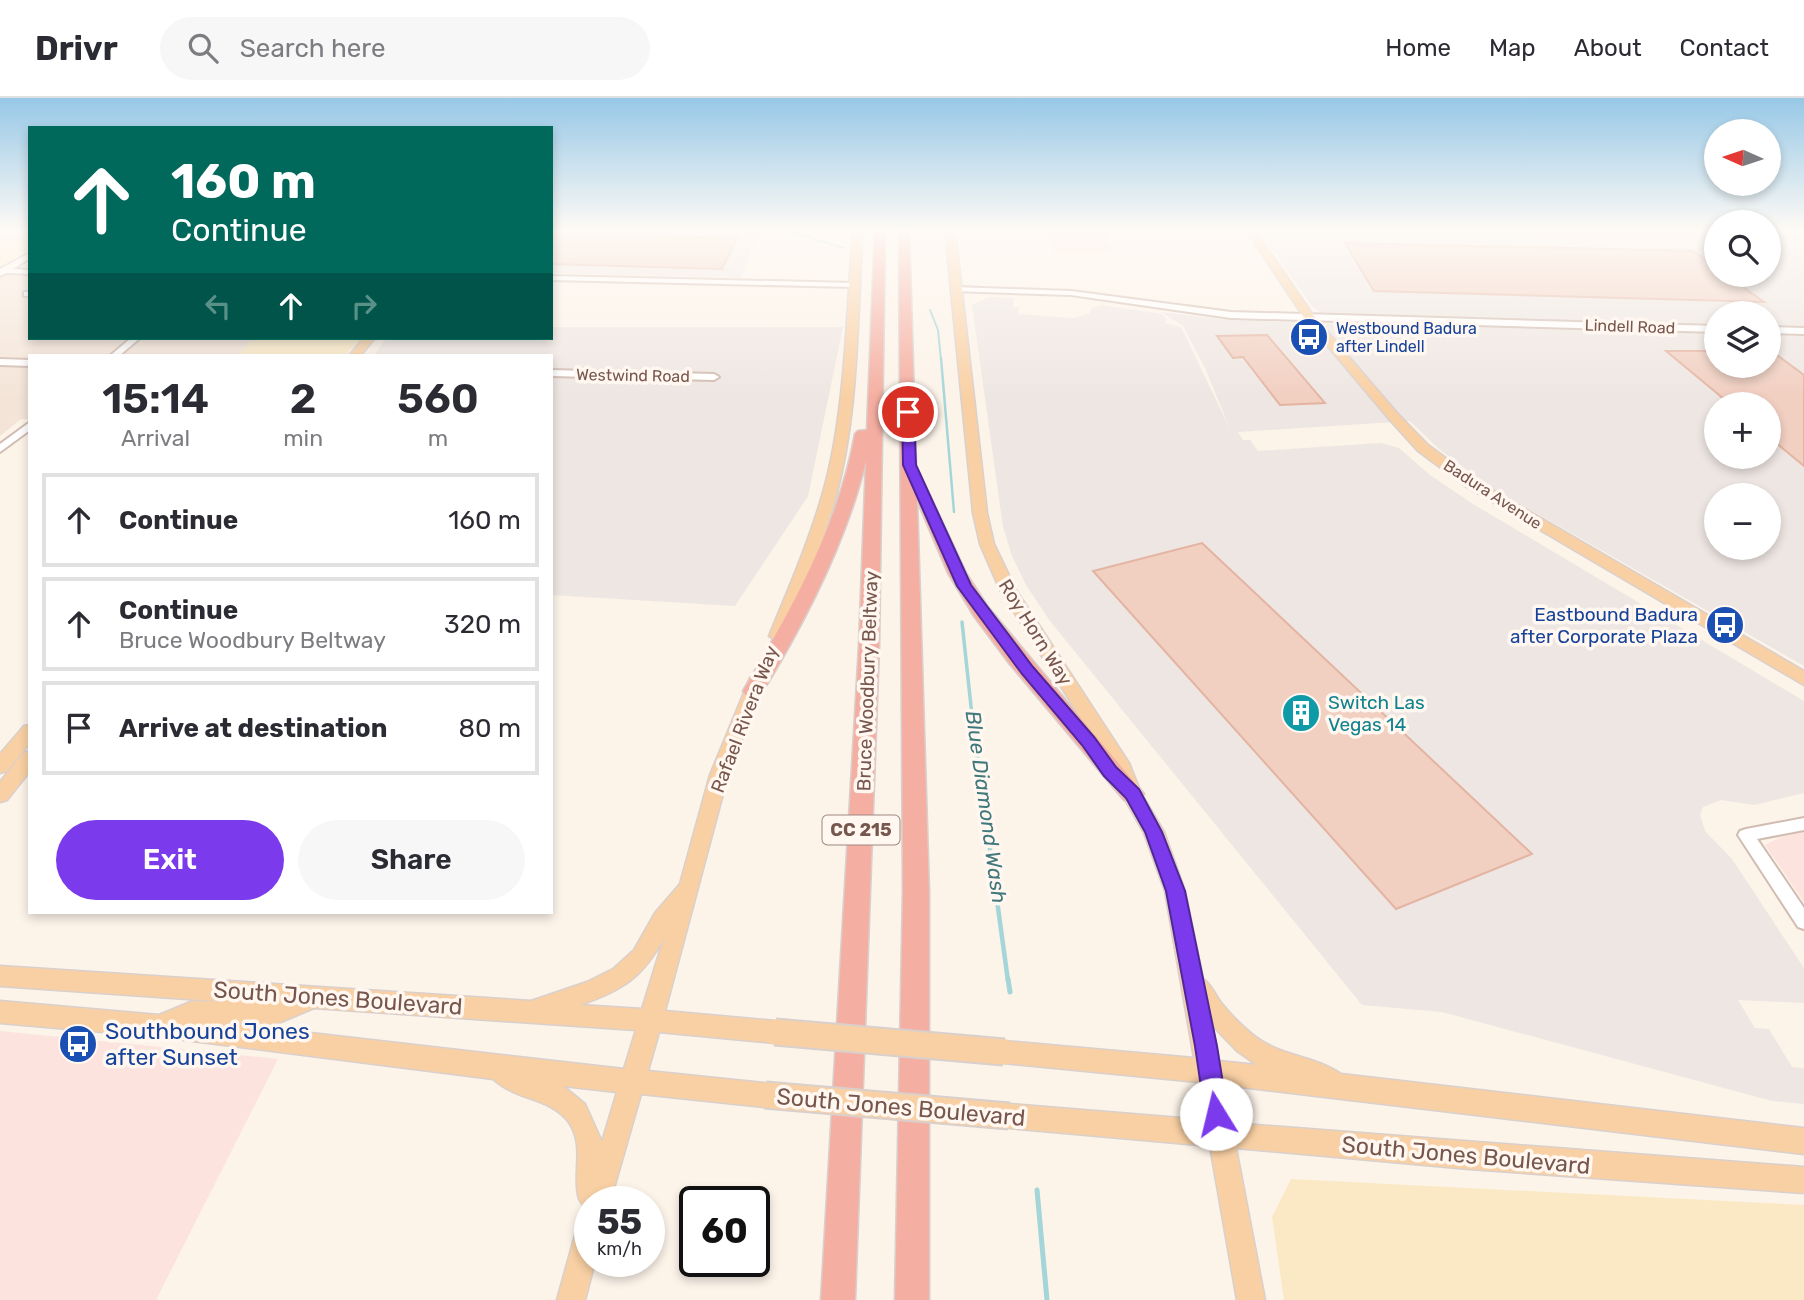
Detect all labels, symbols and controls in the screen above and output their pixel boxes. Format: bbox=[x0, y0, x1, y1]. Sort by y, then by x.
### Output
search box bbox=[160, 17, 650, 80]
text: Drivr bbox=[35, 29, 118, 68]
icon: search bbox=[184, 29, 222, 67]
text: Search here bbox=[240, 33, 386, 64]
text: Home bbox=[1385, 34, 1451, 62]
text: Map bbox=[1489, 34, 1536, 62]
text: About bbox=[1574, 34, 1642, 62]
text: Contact bbox=[1680, 34, 1769, 62]
north arrow bbox=[1704, 119, 1782, 196]
map controls bbox=[1704, 119, 1781, 560]
text: 160 m bbox=[171, 152, 316, 210]
icon: ahead bbox=[56, 154, 147, 245]
button: search bbox=[1704, 210, 1781, 287]
text: Continue bbox=[171, 211, 307, 249]
icon: left bbox=[199, 287, 237, 325]
icon: ahead bbox=[272, 287, 310, 325]
icon: right bbox=[345, 287, 383, 325]
button: layers bbox=[1704, 301, 1781, 378]
street label: Lindell Road bbox=[1584, 315, 1676, 338]
bus stop icon: Westbound Badura after Lindell bbox=[1288, 316, 1330, 358]
place label: Westbound Badura after Lindell bbox=[1336, 319, 1477, 356]
street label: Westwind Road bbox=[576, 365, 690, 386]
text: 15:14 bbox=[102, 374, 209, 424]
text: 2 bbox=[290, 374, 316, 424]
text: 560 bbox=[397, 374, 479, 424]
pin bbox=[878, 382, 938, 442]
button: + bbox=[1704, 392, 1781, 469]
icon: arrive bbox=[889, 393, 927, 431]
text: Arrival bbox=[121, 424, 190, 452]
text: min bbox=[283, 424, 323, 452]
text: m bbox=[428, 424, 448, 452]
street label: Badura Avenue bbox=[1440, 456, 1545, 533]
button: − bbox=[1704, 483, 1781, 560]
icon: ahead bbox=[60, 501, 98, 539]
text: Continue bbox=[119, 505, 238, 536]
text: 160 m bbox=[448, 505, 521, 536]
street label: Bruce Woodbury Beltway bbox=[852, 570, 883, 792]
street label: Roy Horn Way bbox=[994, 575, 1077, 690]
text: Continue bbox=[119, 595, 238, 626]
place label: Eastbound Badura after Corporate Plaza bbox=[1510, 603, 1698, 648]
bus stop icon: Eastbound Badura after Corporate Plaza bbox=[1704, 604, 1746, 646]
icon: ahead bbox=[60, 605, 98, 643]
text: 320 m bbox=[444, 609, 521, 640]
text: Bruce Woodbury Beltway bbox=[119, 626, 386, 654]
street label: Rafael Rivera Way bbox=[706, 642, 783, 796]
place label: Switch Las Vegas 14 bbox=[1328, 691, 1425, 736]
building icon: Switch Las Vegas 14 bbox=[1280, 692, 1322, 734]
icon: arrive bbox=[60, 709, 98, 747]
water label: Blue Diamond Wash bbox=[961, 709, 1012, 905]
text: Arrive at destination bbox=[119, 713, 387, 744]
text: 80 m bbox=[458, 713, 521, 744]
road number: CC 215 bbox=[822, 816, 900, 844]
button: Exit bbox=[56, 820, 284, 900]
button: Share bbox=[298, 820, 525, 900]
street label: South Jones Boulevard bbox=[213, 975, 463, 1021]
place label: Southbound Jones after Sunset bbox=[105, 1017, 310, 1071]
bus stop icon: Southbound Jones after Sunset bbox=[57, 1023, 99, 1065]
position arrow bbox=[1179, 1077, 1253, 1151]
street label: South Jones Boulevard bbox=[775, 1082, 1027, 1132]
street label: South Jones Boulevard bbox=[1340, 1130, 1592, 1180]
speed limit sign: 60 bbox=[679, 1186, 770, 1277]
text: 55 bbox=[597, 1201, 642, 1243]
text: km/h bbox=[597, 1238, 642, 1260]

